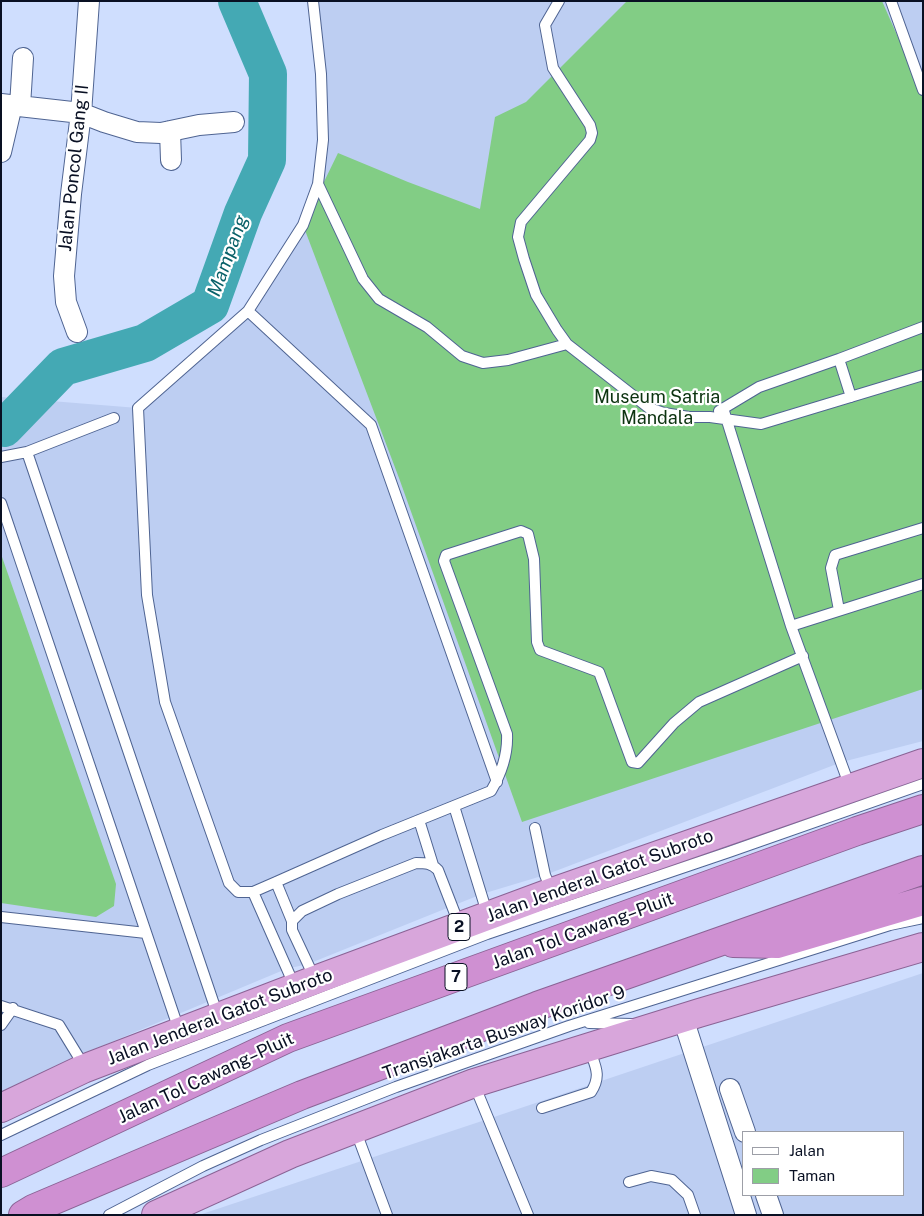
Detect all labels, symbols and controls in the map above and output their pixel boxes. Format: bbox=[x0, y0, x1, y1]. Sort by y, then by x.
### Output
street label: Jalan Poncol Gang II bbox=[54, 83, 94, 253]
water label: Mampang bbox=[203, 212, 253, 300]
park label: Museum Satria Mandala bbox=[594, 386, 720, 428]
street label: Jalan Jenderal Gatot Subroto bbox=[484, 825, 716, 927]
street label: Jalan Tol Cawang–Pluit bbox=[489, 888, 677, 974]
road number: 2 bbox=[448, 914, 470, 940]
street label: Jalan Jenderal Gatot Subroto bbox=[104, 964, 336, 1070]
road number: 7 bbox=[445, 964, 467, 990]
street label: Transjakarta Busway Koridor 9 bbox=[380, 981, 628, 1085]
street label: Jalan Tol Cawang–Pluit bbox=[115, 1028, 297, 1128]
legend bbox=[742, 1131, 904, 1196]
text: Jalan bbox=[789, 1142, 825, 1159]
text: Taman bbox=[789, 1167, 835, 1184]

